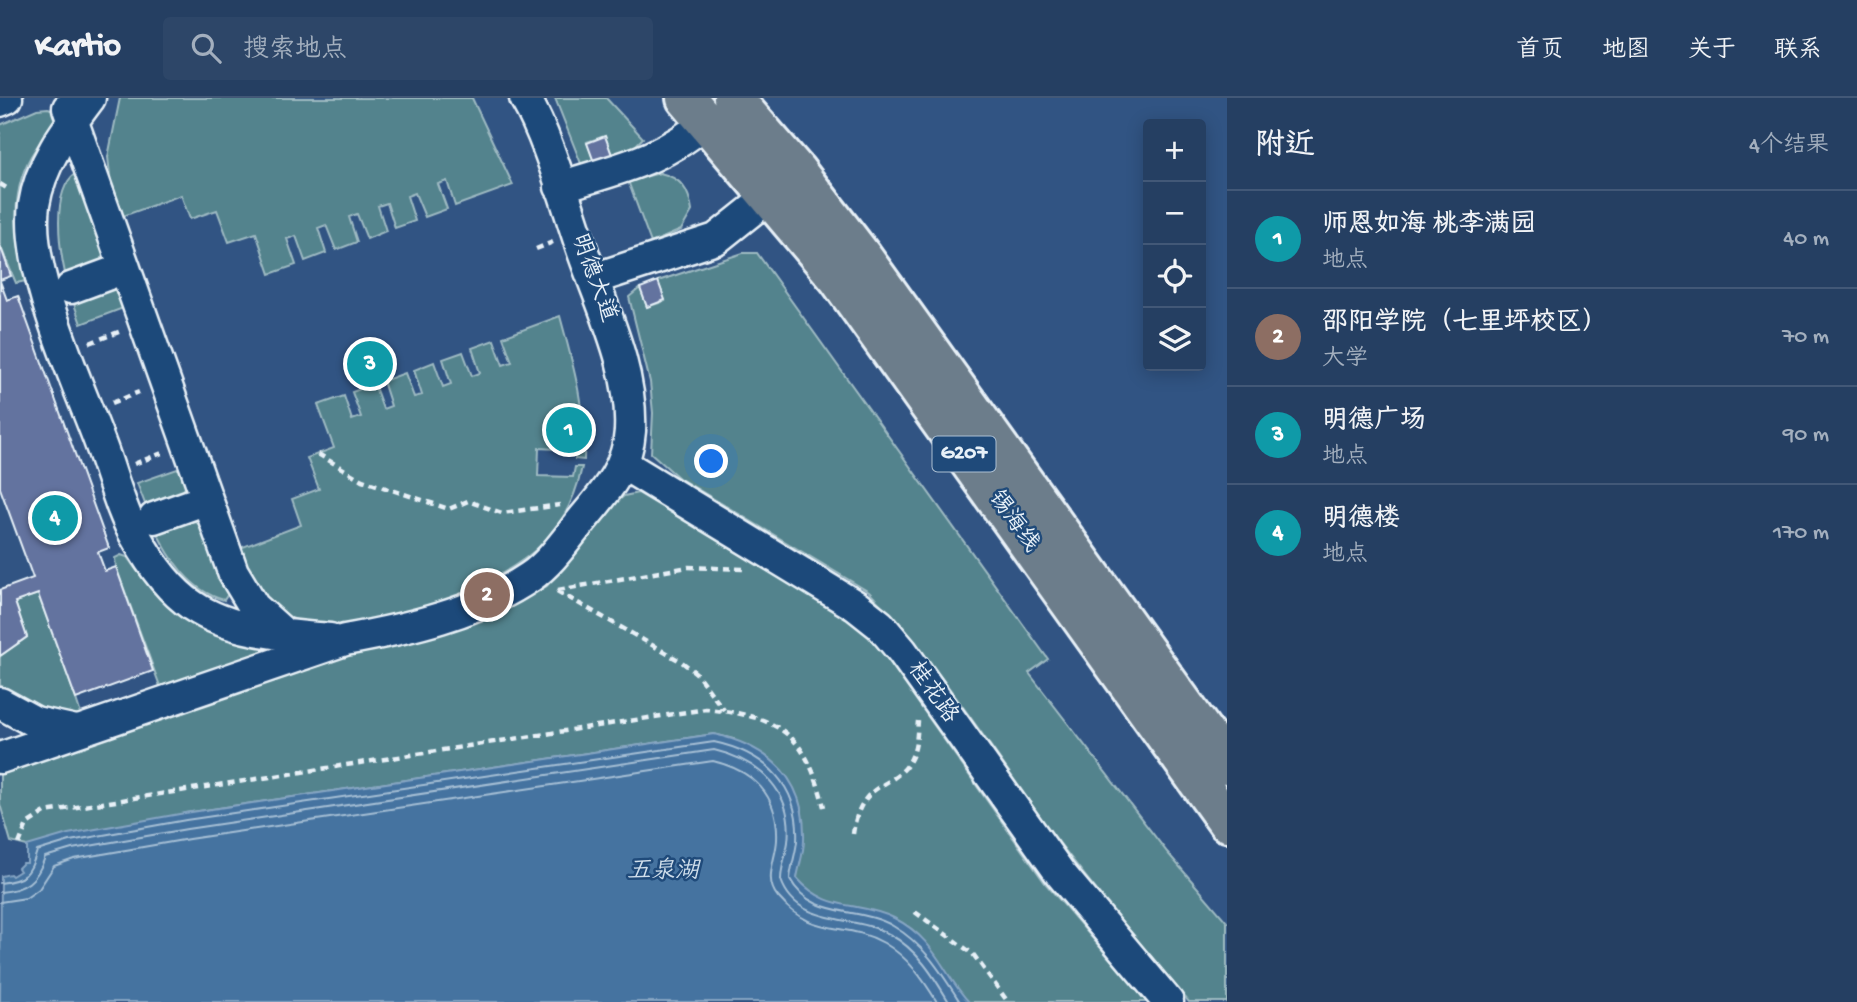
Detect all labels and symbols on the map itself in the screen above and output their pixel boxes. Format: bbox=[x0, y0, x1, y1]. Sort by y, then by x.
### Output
street label: 明德大道 bbox=[565, 230, 622, 326]
pin: 3 bbox=[347, 338, 393, 390]
pin: 1 bbox=[546, 404, 592, 456]
road number: G207 bbox=[932, 436, 996, 472]
your location bbox=[694, 444, 728, 478]
street label: 锡海线 bbox=[982, 486, 1045, 558]
pin: 4 bbox=[32, 492, 78, 544]
pin: 2 bbox=[464, 569, 510, 621]
street label: 桂花路 bbox=[901, 656, 964, 729]
water label: 五泉湖 bbox=[627, 857, 702, 887]

